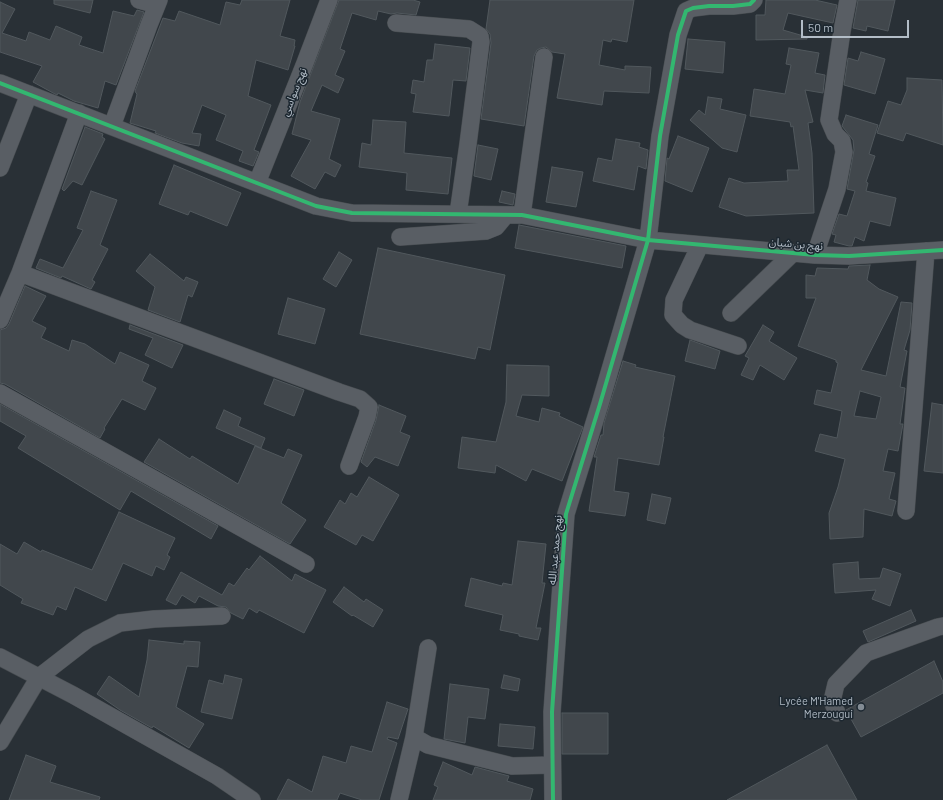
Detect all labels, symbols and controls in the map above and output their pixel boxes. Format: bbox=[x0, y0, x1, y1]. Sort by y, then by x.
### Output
scale bar bbox=[803, 12, 911, 38]
text: 50 m bbox=[808, 20, 833, 34]
street label: نهج سواسي bbox=[278, 66, 310, 118]
street label: نهج بن شبان bbox=[768, 235, 824, 253]
street label: نهج حمد عبد الله bbox=[545, 514, 565, 586]
place label: Lycée M'Hamed Merzougui bbox=[779, 694, 853, 720]
marker: Lycée M'Hamed Merzougui bbox=[856, 702, 866, 712]

